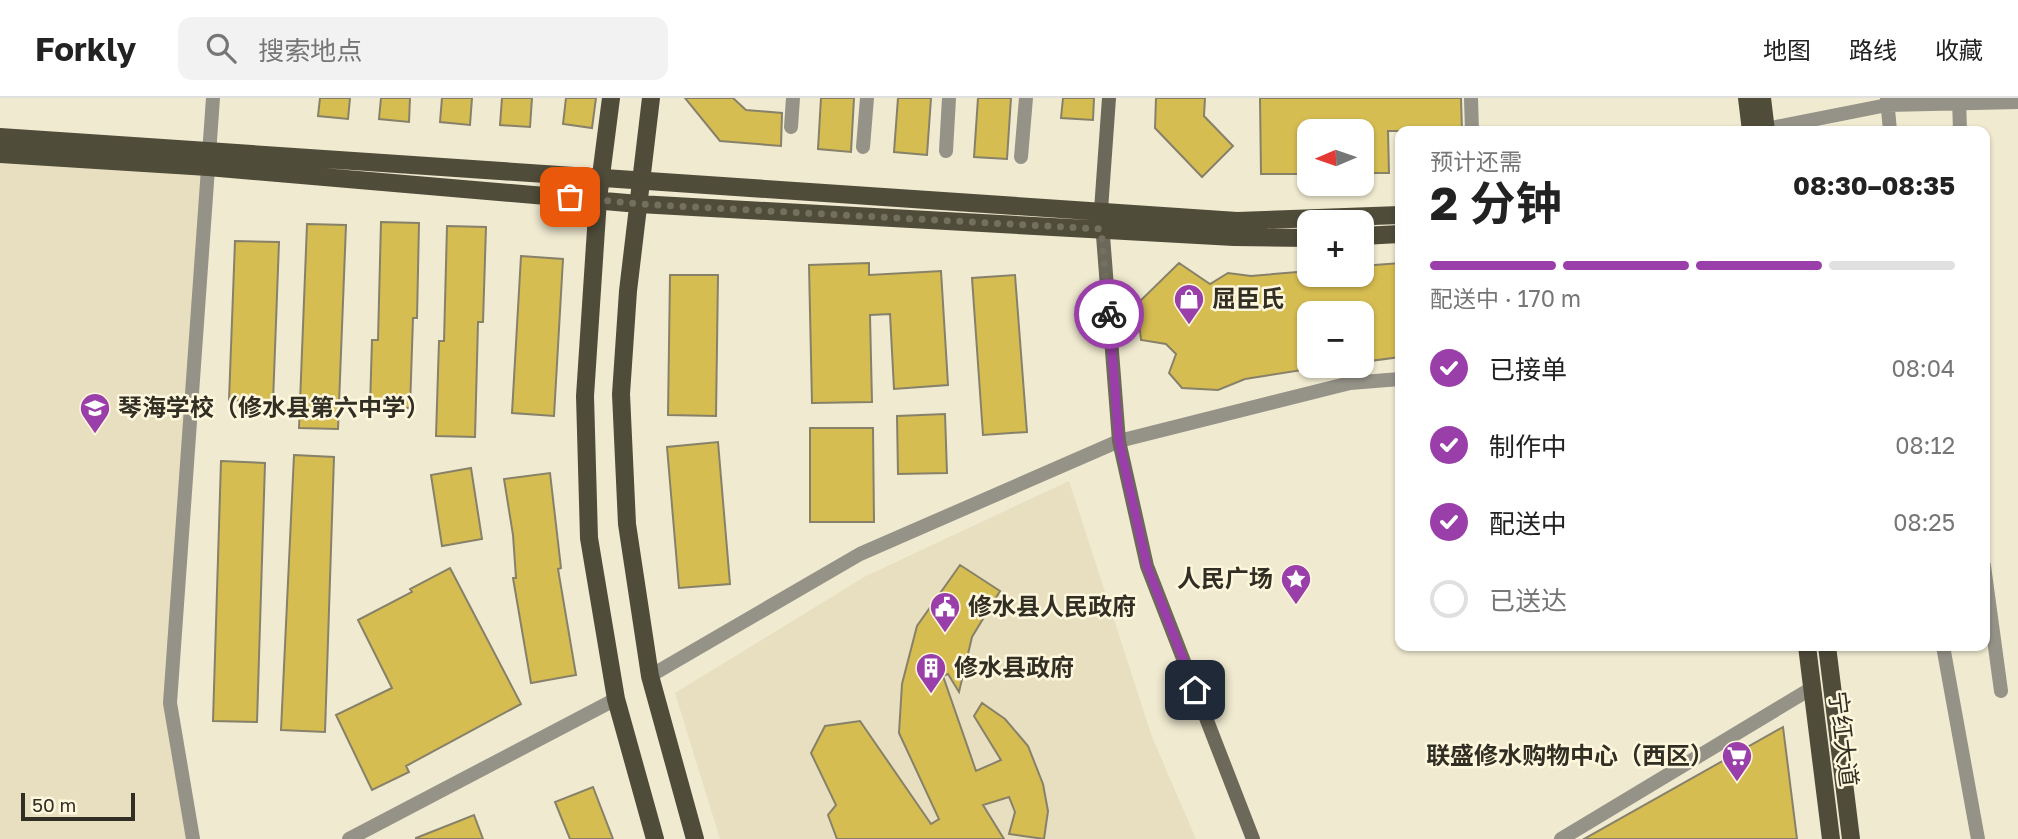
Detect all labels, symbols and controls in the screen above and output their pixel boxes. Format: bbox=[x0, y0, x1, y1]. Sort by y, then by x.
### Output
search box bbox=[178, 17, 668, 80]
text: Forkly bbox=[35, 29, 136, 68]
icon: search bbox=[202, 29, 240, 67]
text: 搜索地点 bbox=[258, 35, 362, 66]
text: 地图 bbox=[1763, 35, 1811, 64]
text: 路线 bbox=[1849, 35, 1897, 64]
text: 收藏 bbox=[1935, 35, 1983, 64]
north arrow bbox=[1297, 119, 1374, 196]
map controls bbox=[1297, 119, 1374, 378]
text: 预计还需 bbox=[1430, 147, 1522, 175]
pin bbox=[540, 167, 600, 227]
text: 08:30–08:35 bbox=[1793, 170, 1955, 201]
text: 2 分钟 bbox=[1430, 175, 1562, 230]
icon: bag bbox=[551, 178, 589, 216]
button: + bbox=[1297, 210, 1374, 287]
courier bbox=[1074, 279, 1144, 349]
shop icon: 屈臣氏 bbox=[1172, 282, 1206, 326]
place label: 屈臣氏 bbox=[1212, 283, 1284, 312]
text: 配送中 · 170 m bbox=[1430, 284, 1581, 312]
icon: bike bbox=[1090, 295, 1128, 333]
button: − bbox=[1297, 301, 1374, 378]
icon: check bbox=[1430, 349, 1468, 387]
text: 已接单 bbox=[1489, 354, 1567, 385]
text: 08:04 bbox=[1892, 354, 1955, 382]
school or university icon: 琴海学校（修水县第六中学） bbox=[78, 391, 112, 435]
place label: 琴海学校（修水县第六中学） bbox=[118, 392, 430, 421]
icon: check bbox=[1430, 426, 1468, 464]
text: 制作中 bbox=[1489, 431, 1567, 462]
text: 08:12 bbox=[1895, 431, 1955, 459]
icon: check bbox=[1430, 503, 1468, 541]
text: 配送中 bbox=[1489, 508, 1567, 539]
text: 08:25 bbox=[1893, 508, 1955, 536]
place icon: 人民广场 bbox=[1279, 562, 1313, 606]
place label: 人民广场 bbox=[1177, 563, 1273, 592]
text: 已送达 bbox=[1489, 585, 1567, 616]
public building icon: 修水县人民政府 bbox=[928, 590, 962, 634]
place label: 修水县人民政府 bbox=[968, 591, 1136, 620]
building icon: 修水县政府 bbox=[914, 651, 948, 695]
place label: 修水县政府 bbox=[954, 652, 1074, 681]
pin bbox=[1165, 660, 1225, 720]
icon: home bbox=[1176, 671, 1214, 709]
street label: 宁红大道 bbox=[1824, 689, 1865, 788]
supermarket icon: 联盛修水购物中心（西区） bbox=[1720, 739, 1754, 783]
place label: 联盛修水购物中心（西区） bbox=[1426, 740, 1714, 769]
scale bar bbox=[21, 790, 135, 822]
text: 50 m bbox=[32, 793, 76, 816]

